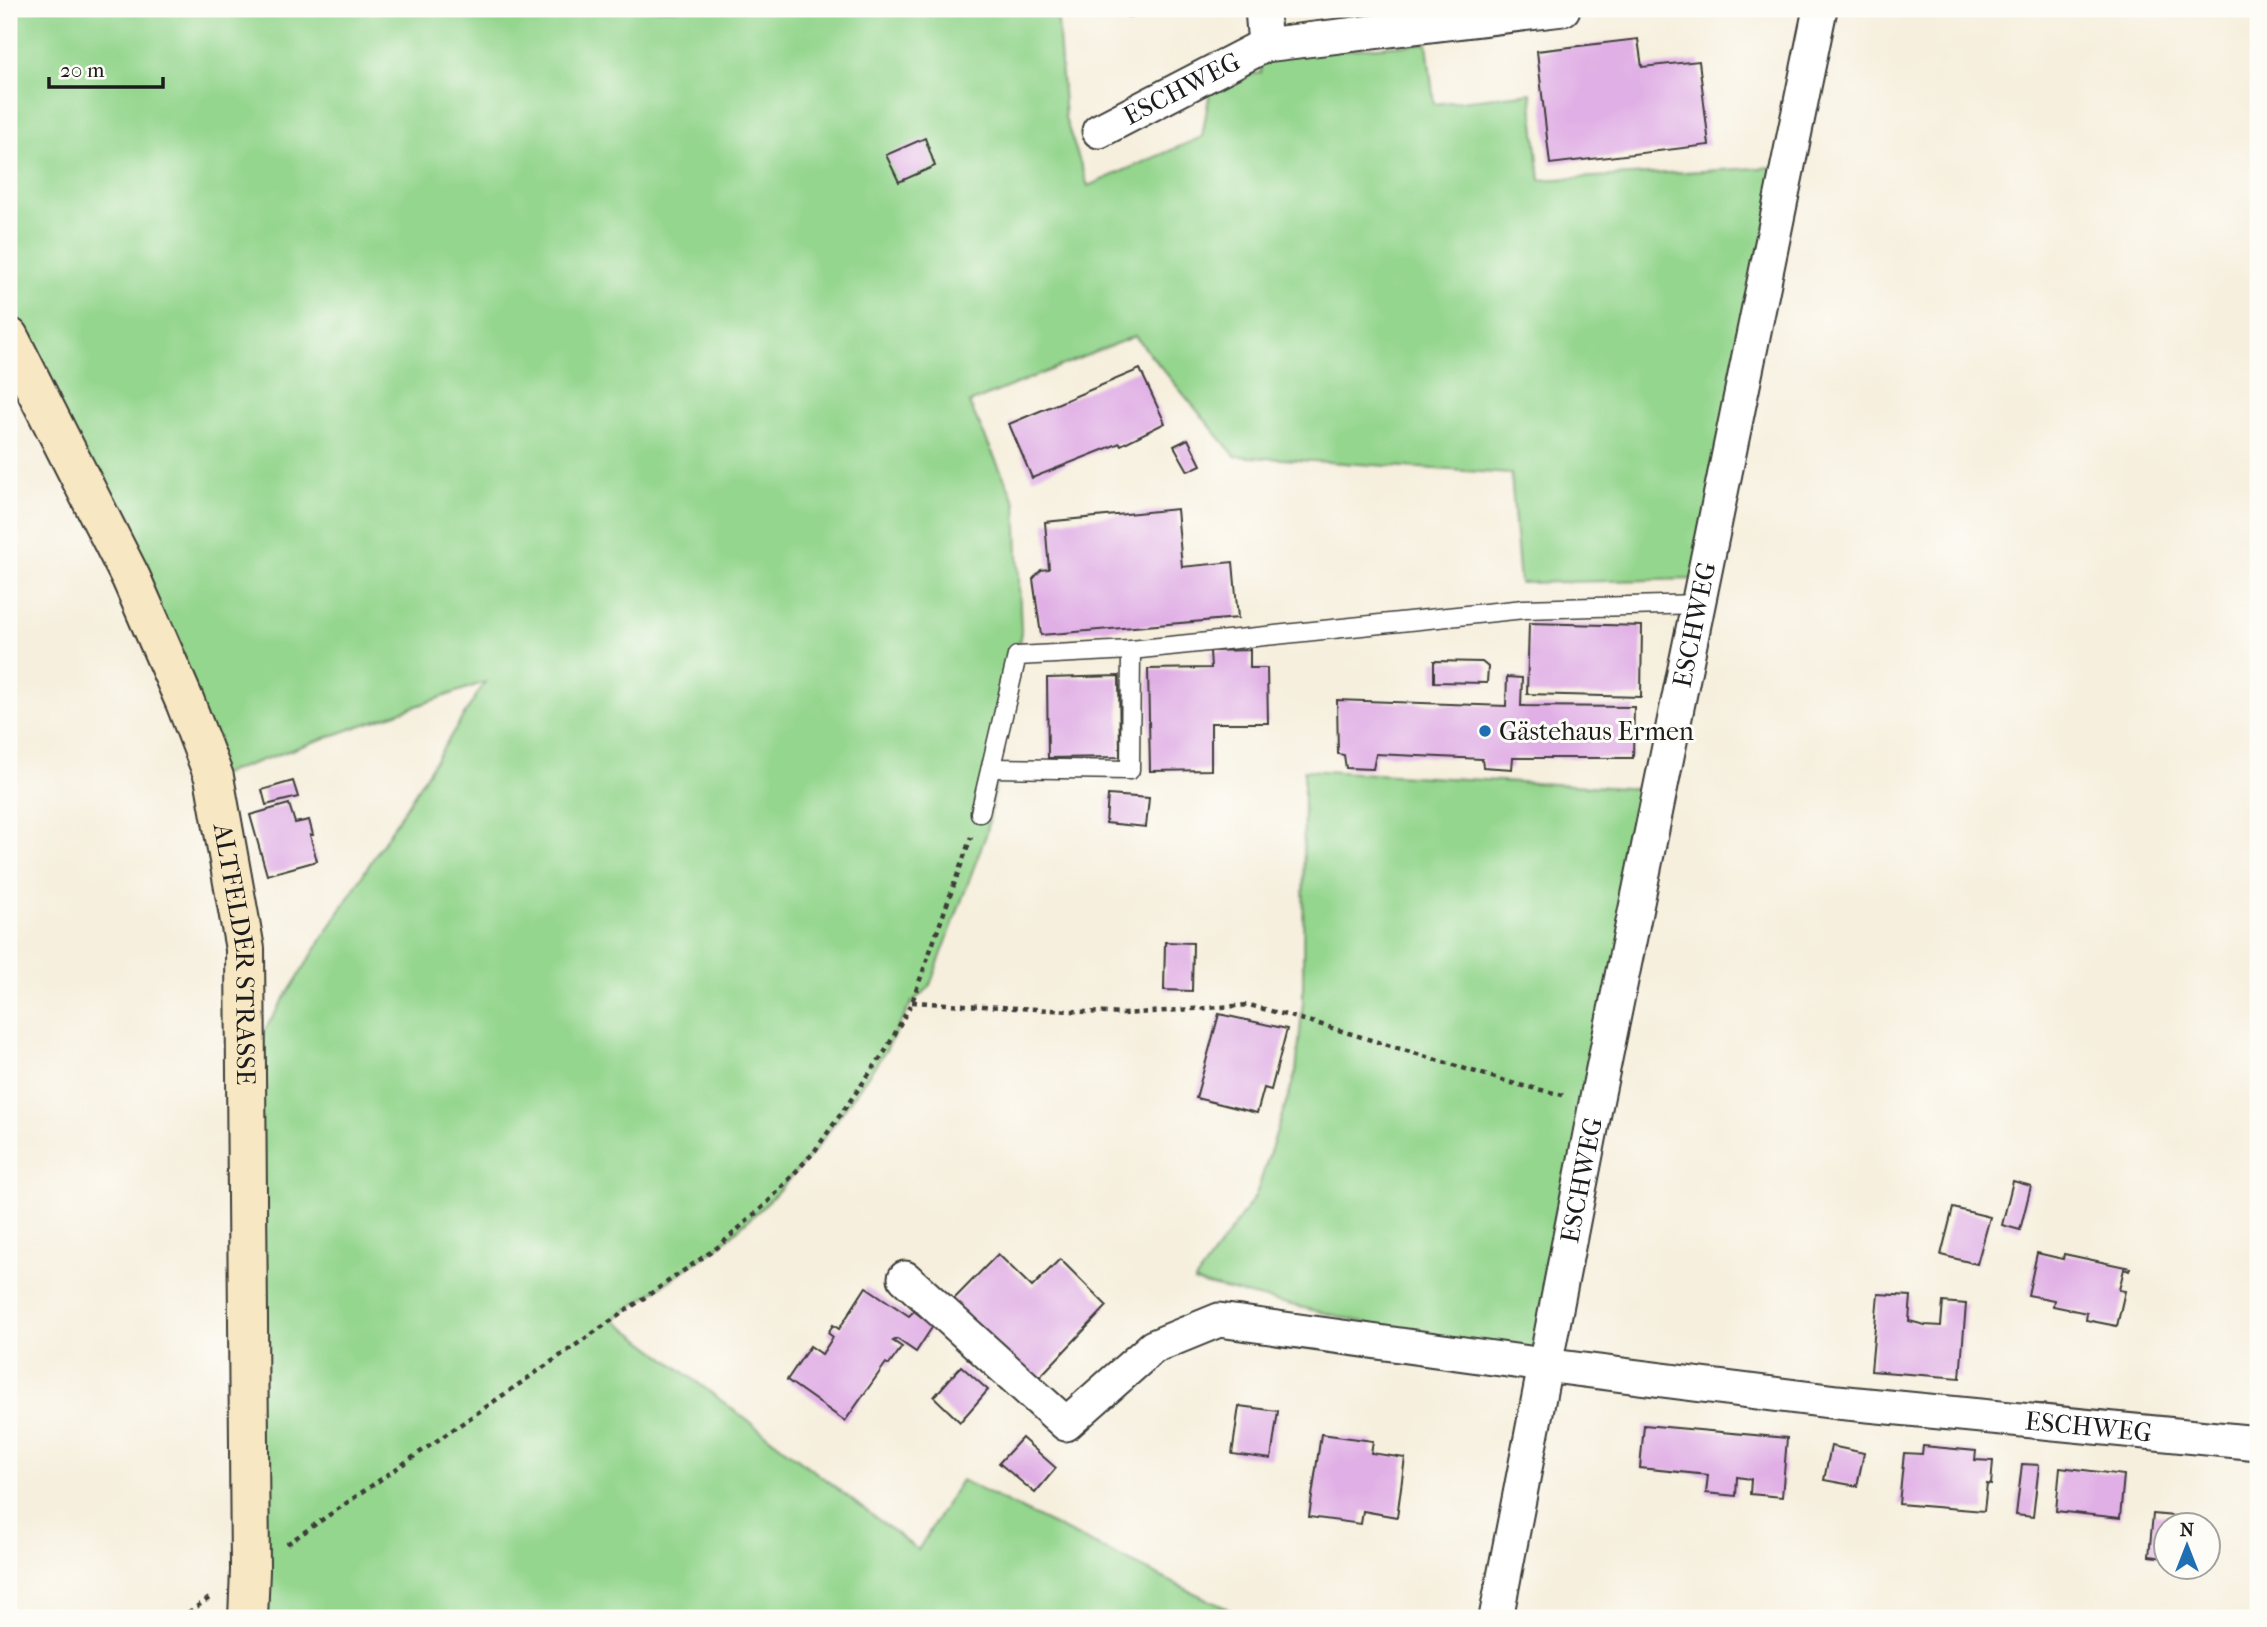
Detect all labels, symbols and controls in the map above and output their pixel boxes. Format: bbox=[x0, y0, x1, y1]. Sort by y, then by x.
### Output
scale bar bbox=[49, 46, 163, 90]
street label: ESCHWEG bbox=[1118, 46, 1245, 132]
text: 20 m bbox=[60, 58, 105, 82]
street label: ESCHWEG bbox=[1667, 559, 1722, 690]
place label: Gästehaus Ermen bbox=[1499, 716, 1694, 747]
marker: Gästehaus Ermen bbox=[1477, 723, 1493, 739]
street label: ALTFELDER STRASSE bbox=[206, 820, 261, 1086]
street label: ESCHWEG bbox=[1554, 1115, 1609, 1246]
street label: ESCHWEG bbox=[2024, 1405, 2153, 1449]
north arrow bbox=[2152, 1512, 2222, 1582]
text: N bbox=[2180, 1519, 2195, 1541]

